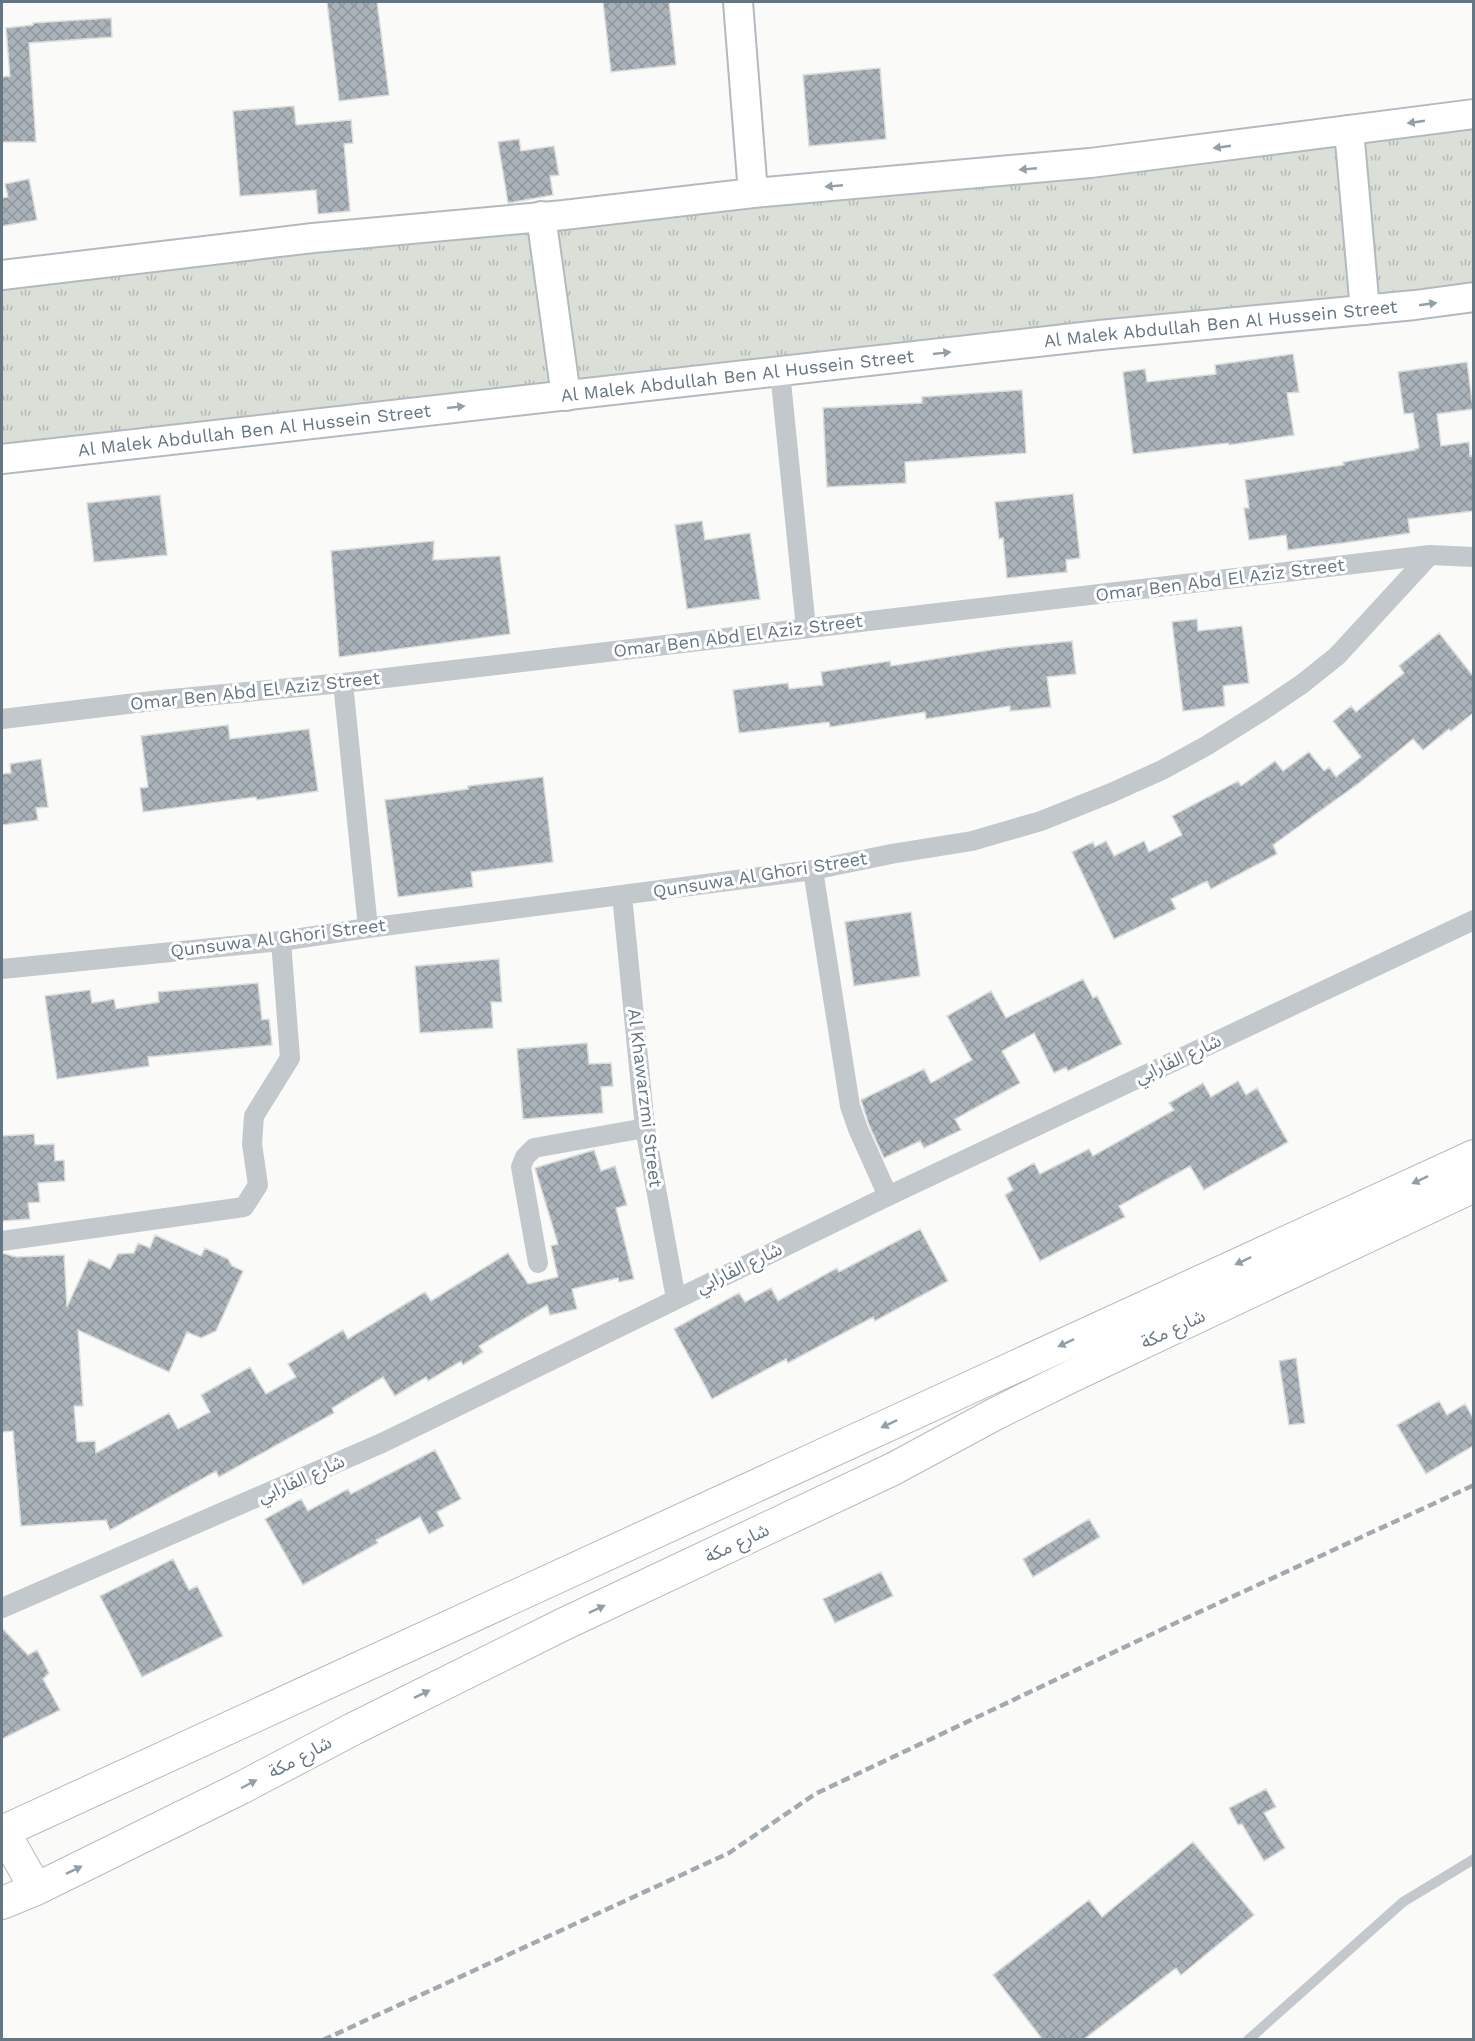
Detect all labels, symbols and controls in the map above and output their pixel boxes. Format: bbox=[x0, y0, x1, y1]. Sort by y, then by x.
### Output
one-way arrow bbox=[1406, 117, 1425, 126]
one-way arrow bbox=[1212, 142, 1231, 151]
one-way arrow bbox=[1019, 164, 1038, 174]
one-way arrow bbox=[825, 181, 844, 191]
street label: Al Malek Abdullah Ben Al Hussein Street bbox=[1043, 296, 1399, 351]
one-way arrow bbox=[1419, 299, 1438, 308]
street label: Al Malek Abdullah Ben Al Hussein Street bbox=[560, 345, 915, 406]
one-way arrow bbox=[933, 348, 952, 358]
street label: Al Malek Abdullah Ben Al Hussein Street bbox=[77, 400, 432, 460]
one-way arrow bbox=[447, 402, 466, 412]
street label: Omar Ben Abd El Aziz Street bbox=[1094, 554, 1346, 605]
street label: Omar Ben Abd El Aziz Street bbox=[612, 610, 864, 661]
street label: Omar Ben Abd El Aziz Street bbox=[129, 667, 381, 714]
street label: Qunsuwa Al Ghori Street bbox=[651, 847, 869, 902]
street label: Qunsuwa Al Ghori Street bbox=[169, 914, 387, 961]
street label: Al Khawarzmi Street bbox=[624, 1007, 667, 1189]
street label: شارع الفارابي bbox=[1131, 1029, 1226, 1091]
one-way arrow bbox=[1411, 1175, 1429, 1185]
street label: شارع الفارابي bbox=[692, 1238, 787, 1301]
one-way arrow bbox=[1235, 1257, 1252, 1266]
street label: شارع مكة bbox=[1137, 1305, 1210, 1356]
one-way arrow bbox=[1057, 1338, 1075, 1348]
one-way arrow bbox=[880, 1420, 897, 1429]
street label: شارع الفارابي bbox=[254, 1450, 349, 1511]
street label: شارع مكة bbox=[701, 1519, 774, 1570]
one-way arrow bbox=[589, 1604, 606, 1613]
one-way arrow bbox=[413, 1690, 431, 1700]
street label: شارع مكة bbox=[265, 1731, 337, 1785]
one-way arrow bbox=[241, 1779, 258, 1789]
one-way arrow bbox=[66, 1866, 83, 1875]

